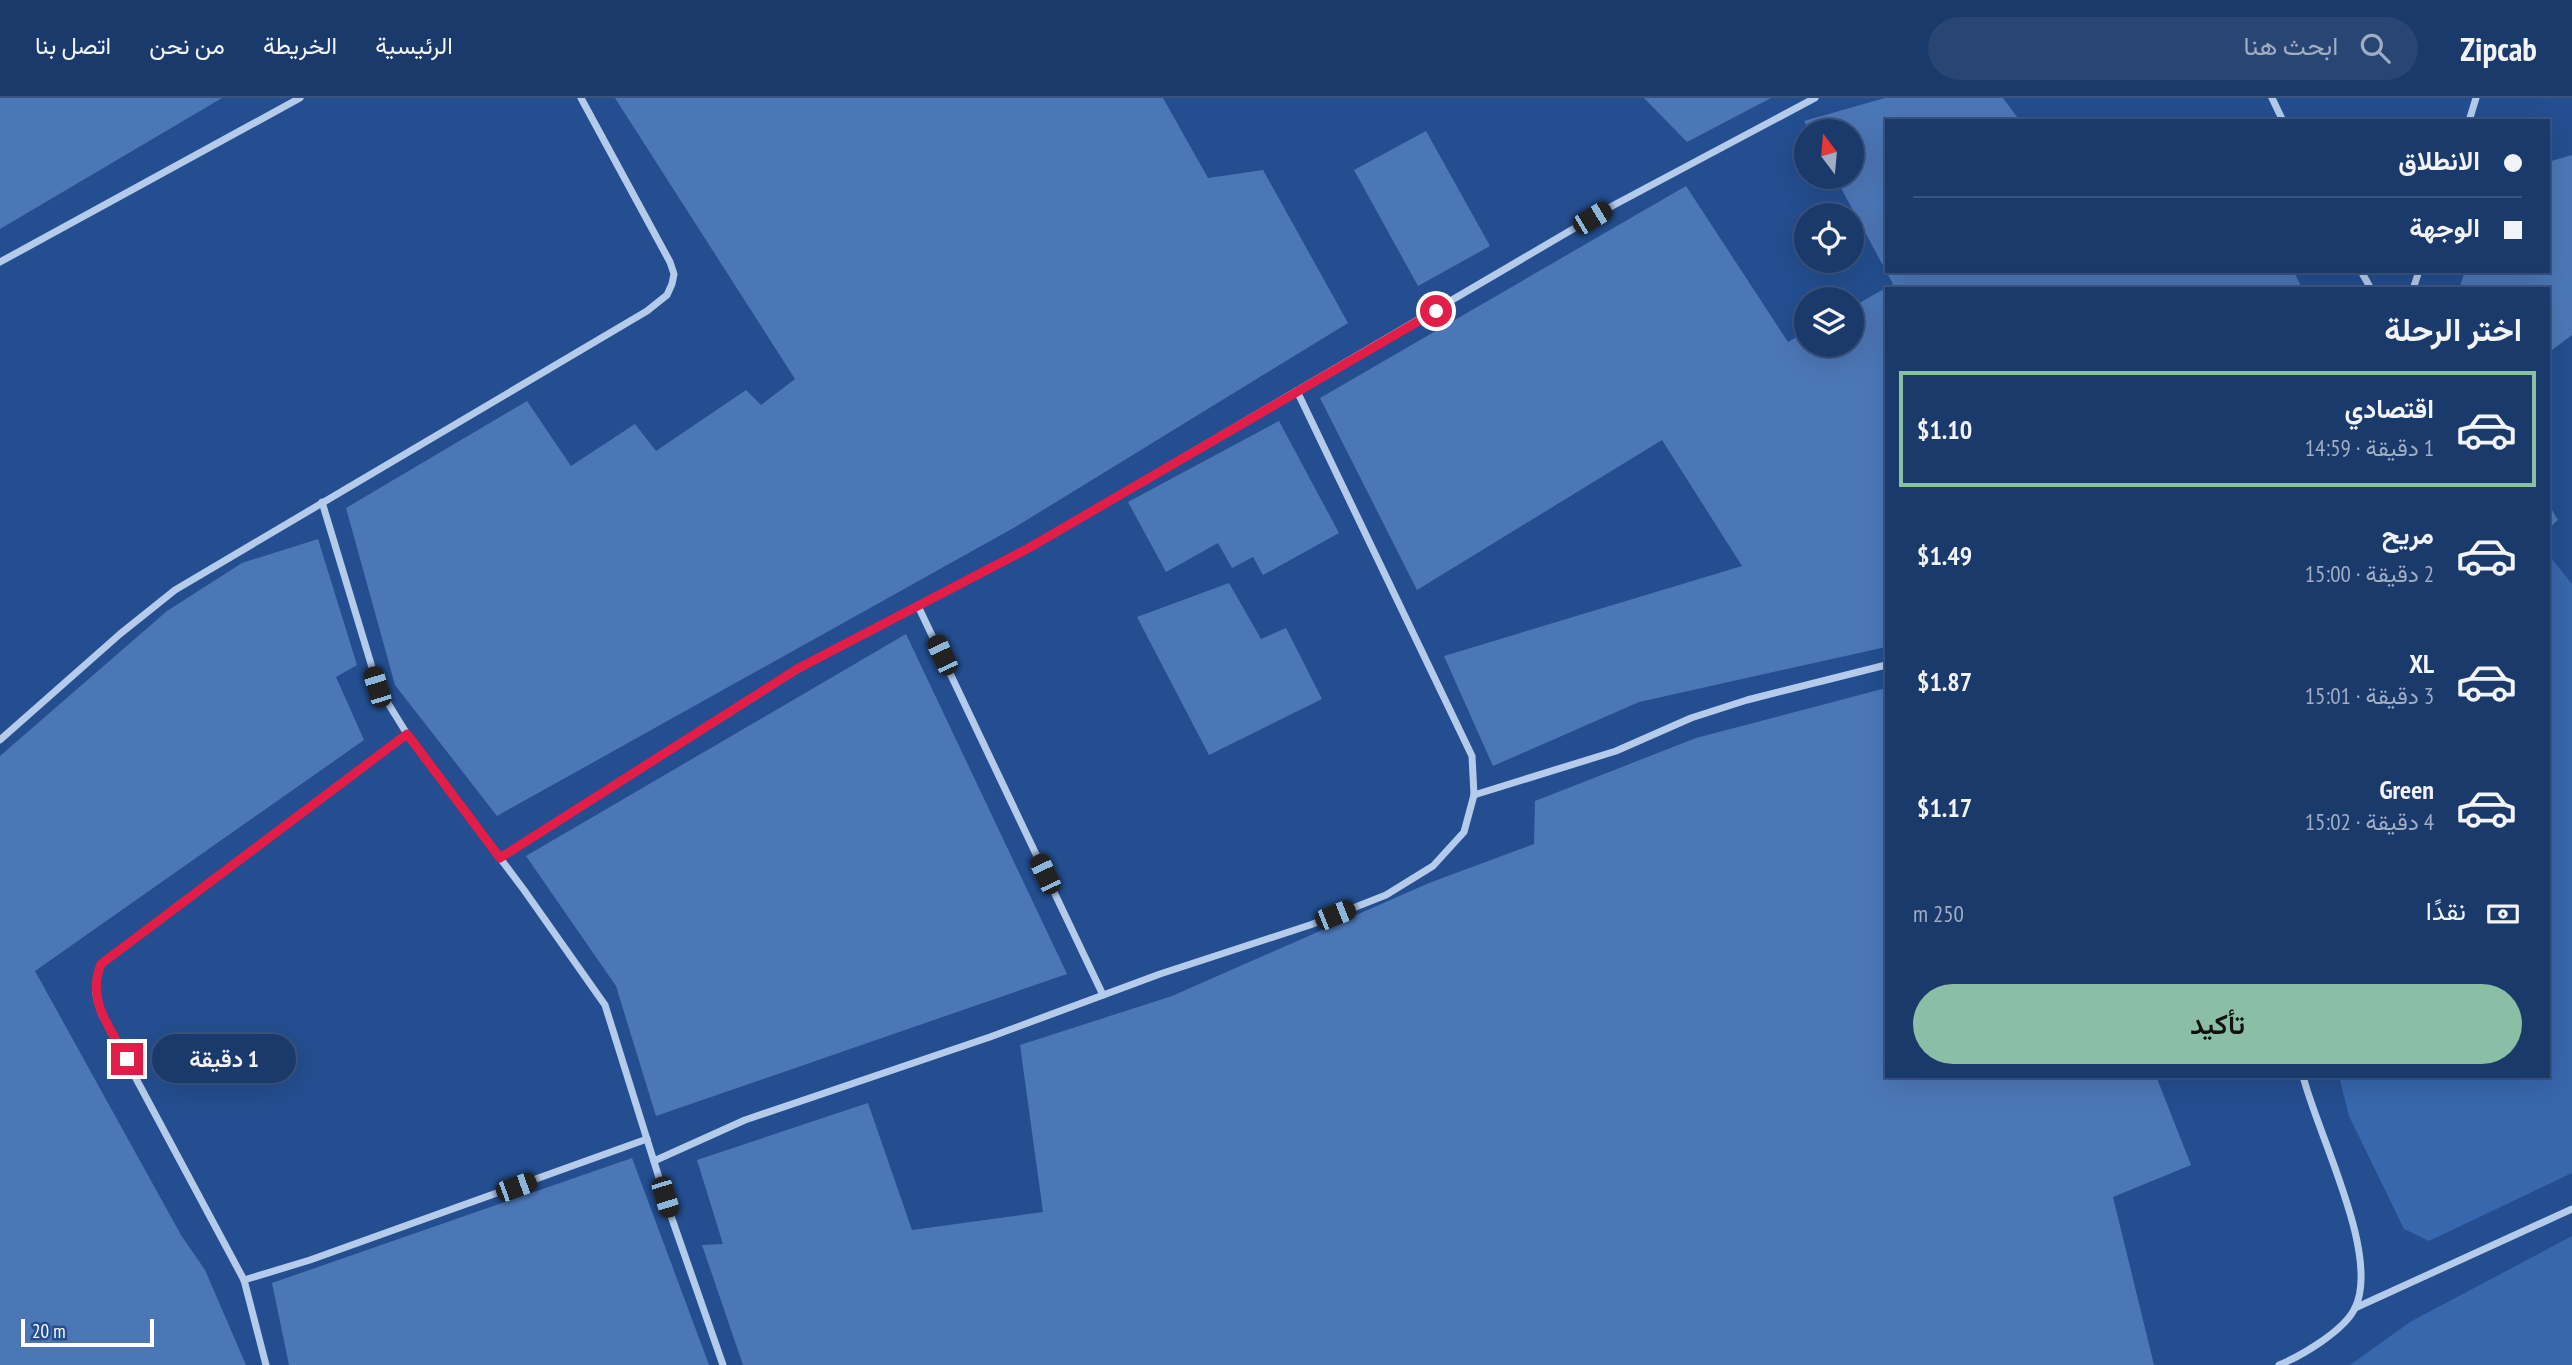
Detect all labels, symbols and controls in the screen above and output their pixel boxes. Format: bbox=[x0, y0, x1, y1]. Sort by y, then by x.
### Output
search box bbox=[1928, 17, 2418, 80]
text: Zipcab bbox=[2460, 27, 2537, 70]
text: ابحث هنا bbox=[2244, 29, 2338, 62]
icon: search bbox=[2356, 29, 2394, 67]
text: اتصل بنا bbox=[35, 30, 111, 61]
text: من نحن bbox=[149, 30, 225, 61]
text: الخريطة bbox=[263, 30, 337, 61]
text: الرئيسية bbox=[375, 30, 453, 61]
north arrow bbox=[1794, 119, 1864, 189]
map controls bbox=[1794, 119, 1864, 357]
text: الانطلاق bbox=[2398, 144, 2480, 177]
car bbox=[1569, 198, 1616, 238]
button: locate bbox=[1794, 203, 1864, 273]
text: الوجهة bbox=[2409, 211, 2480, 244]
button: layers bbox=[1794, 287, 1864, 357]
route start bbox=[1420, 295, 1452, 327]
text: اختر الرحلة bbox=[2384, 308, 2522, 350]
text: اقتصادي bbox=[2345, 392, 2434, 425]
icon: car bbox=[2455, 398, 2518, 461]
text: $1.10 bbox=[1917, 413, 1972, 446]
text: 1 دقيقة · 14:59 bbox=[2305, 433, 2434, 462]
text: مريح bbox=[2382, 518, 2434, 551]
icon: car bbox=[2455, 524, 2518, 587]
text: $1.49 bbox=[1917, 539, 1972, 572]
text: 2 دقيقة · 15:00 bbox=[2305, 559, 2434, 588]
car bbox=[924, 632, 961, 678]
text: XL bbox=[2409, 647, 2434, 680]
icon: car bbox=[2455, 650, 2518, 713]
car bbox=[361, 664, 394, 710]
text: $1.87 bbox=[1917, 665, 1972, 698]
text: 3 دقيقة · 15:01 bbox=[2305, 681, 2434, 710]
text: Green bbox=[2379, 773, 2434, 806]
icon: car bbox=[2455, 776, 2518, 839]
text: $1.17 bbox=[1917, 791, 1972, 824]
text: 4 دقيقة · 15:02 bbox=[2305, 807, 2434, 836]
car bbox=[1027, 851, 1064, 897]
text: نقدًا bbox=[2426, 894, 2466, 927]
icon: cash bbox=[2484, 895, 2522, 933]
car bbox=[1312, 897, 1359, 933]
text: 250 m bbox=[1913, 899, 1964, 928]
button: تأكيد bbox=[1913, 984, 2522, 1064]
callout: 1 دقيقة bbox=[152, 1034, 295, 1084]
route end bbox=[111, 1043, 143, 1075]
text: 1 دقيقة bbox=[189, 1044, 259, 1073]
car bbox=[493, 1170, 540, 1204]
car bbox=[649, 1174, 682, 1220]
scale bar bbox=[21, 1316, 154, 1348]
text: 20 m bbox=[32, 1319, 66, 1343]

